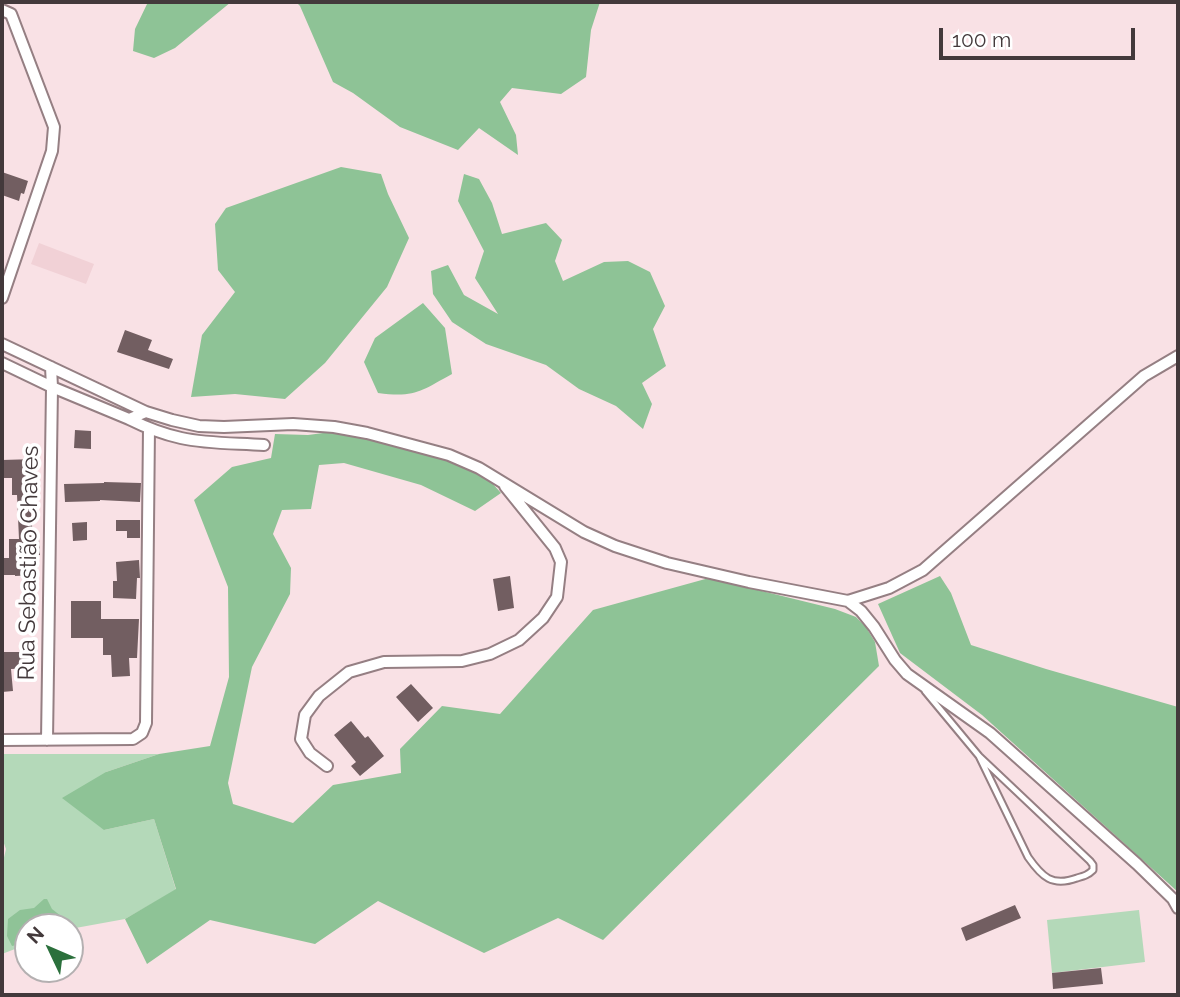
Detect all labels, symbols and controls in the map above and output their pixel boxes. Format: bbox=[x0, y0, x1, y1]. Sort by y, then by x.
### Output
scale bar bbox=[942, 14, 1138, 58]
text: 100 m bbox=[952, 27, 1011, 52]
street label: Rua Sebastião Chaves bbox=[13, 445, 45, 681]
north arrow bbox=[14, 913, 84, 983]
text: N bbox=[22, 922, 48, 948]

